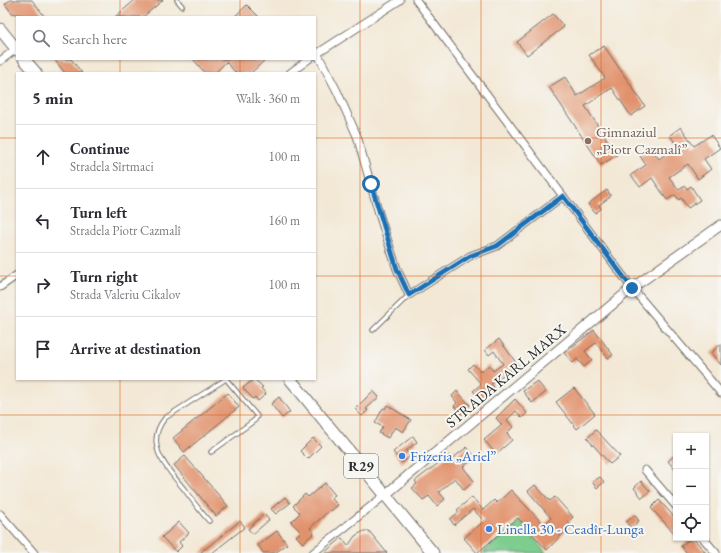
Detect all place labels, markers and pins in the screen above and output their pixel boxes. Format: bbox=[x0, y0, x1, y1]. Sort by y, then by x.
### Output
place label: Gimnaziul „Piotr Cazmalî” bbox=[596, 122, 688, 158]
marker: Gimnaziul „Piotr Cazmalî” bbox=[583, 136, 593, 146]
place label: Frizeria „Ariel” bbox=[410, 446, 496, 465]
marker: Frizeria „Ariel” bbox=[397, 451, 407, 461]
place label: Linella 30 - Ceadîr-Lunga bbox=[497, 519, 644, 538]
marker: Linella 30 - Ceadîr-Lunga bbox=[484, 524, 494, 534]

